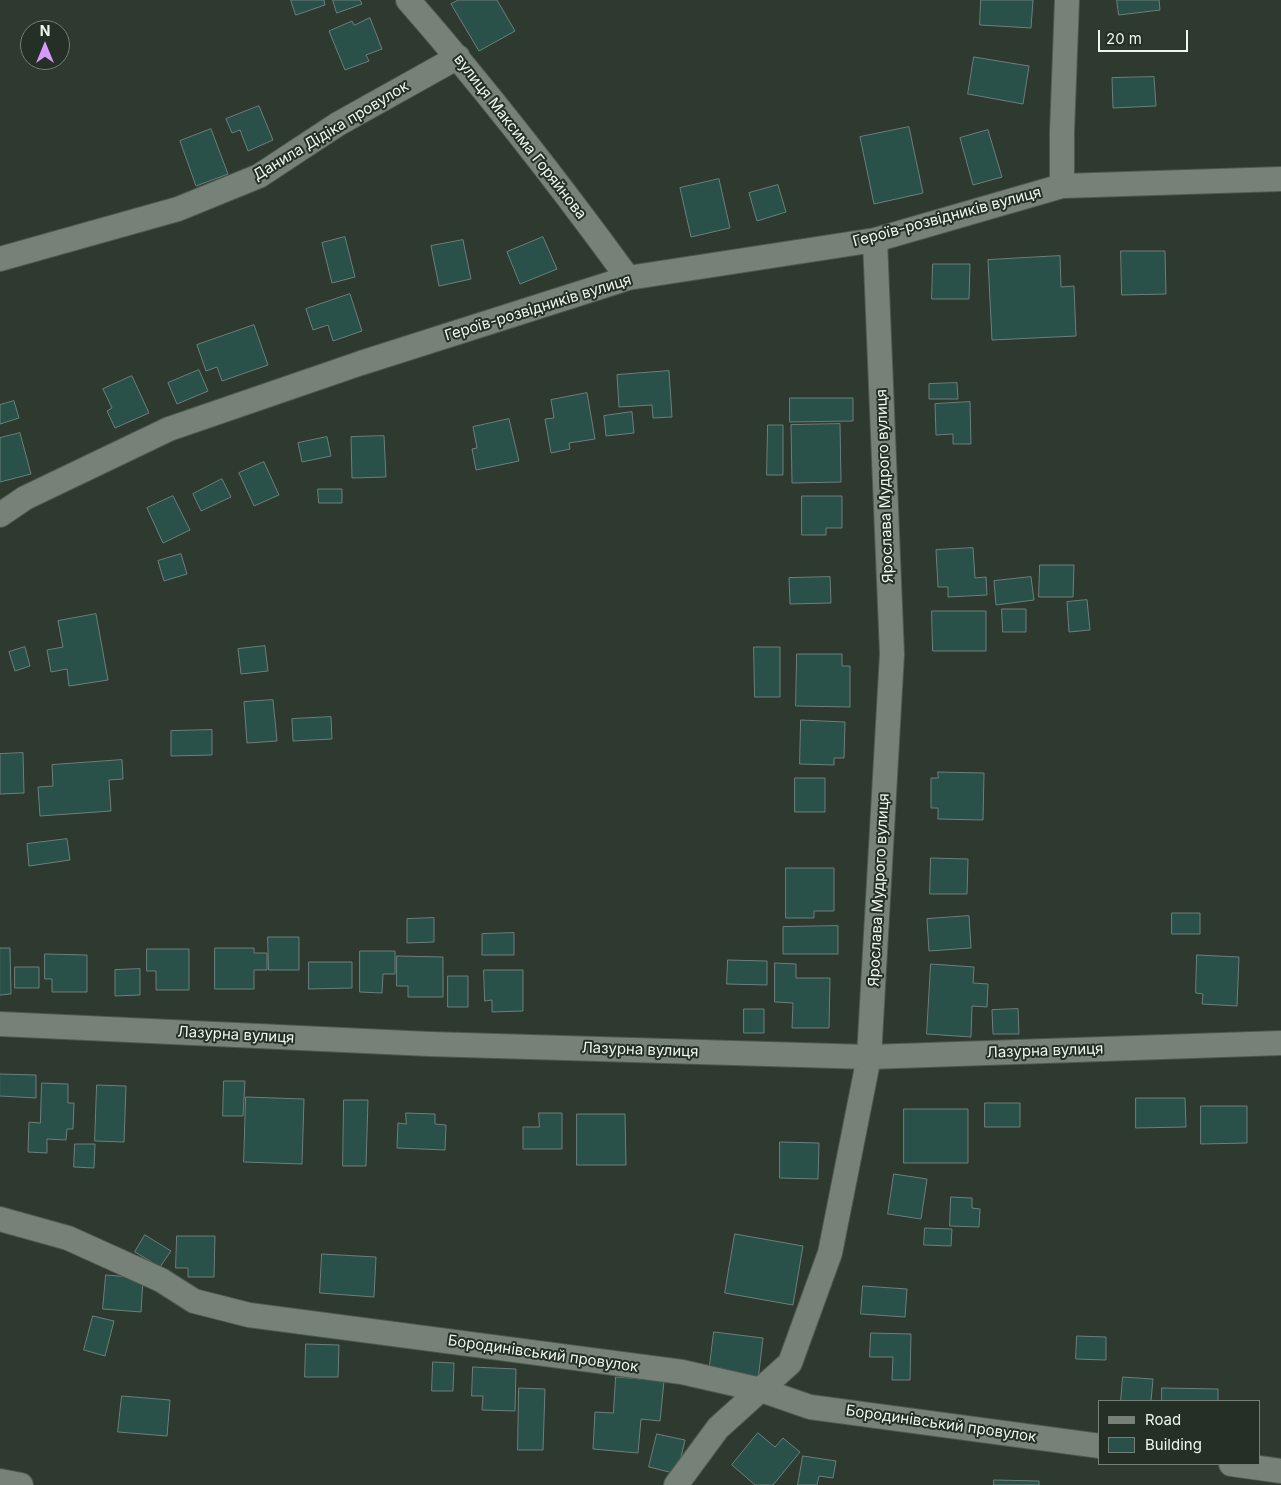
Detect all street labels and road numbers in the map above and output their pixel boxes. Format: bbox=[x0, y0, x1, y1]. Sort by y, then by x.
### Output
street label: вулиця Максима Горяйнова bbox=[450, 51, 590, 223]
street label: Данила Дідіка провулок bbox=[250, 77, 412, 185]
street label: Героїв-розвідників вулиця bbox=[851, 183, 1043, 251]
street label: Героїв-розвідників вулиця bbox=[442, 271, 634, 345]
street label: Ярослава Мудрого вулиця bbox=[873, 389, 897, 583]
street label: Ярослава Мудрого вулиця bbox=[865, 793, 893, 987]
street label: Лазурна вулиця bbox=[177, 1023, 295, 1047]
street label: Лазурна вулиця bbox=[581, 1039, 699, 1061]
street label: Лазурна вулиця bbox=[986, 1040, 1104, 1062]
street label: Бородинівський провулок bbox=[447, 1332, 639, 1376]
street label: Бородинівський провулок bbox=[845, 1402, 1037, 1446]

